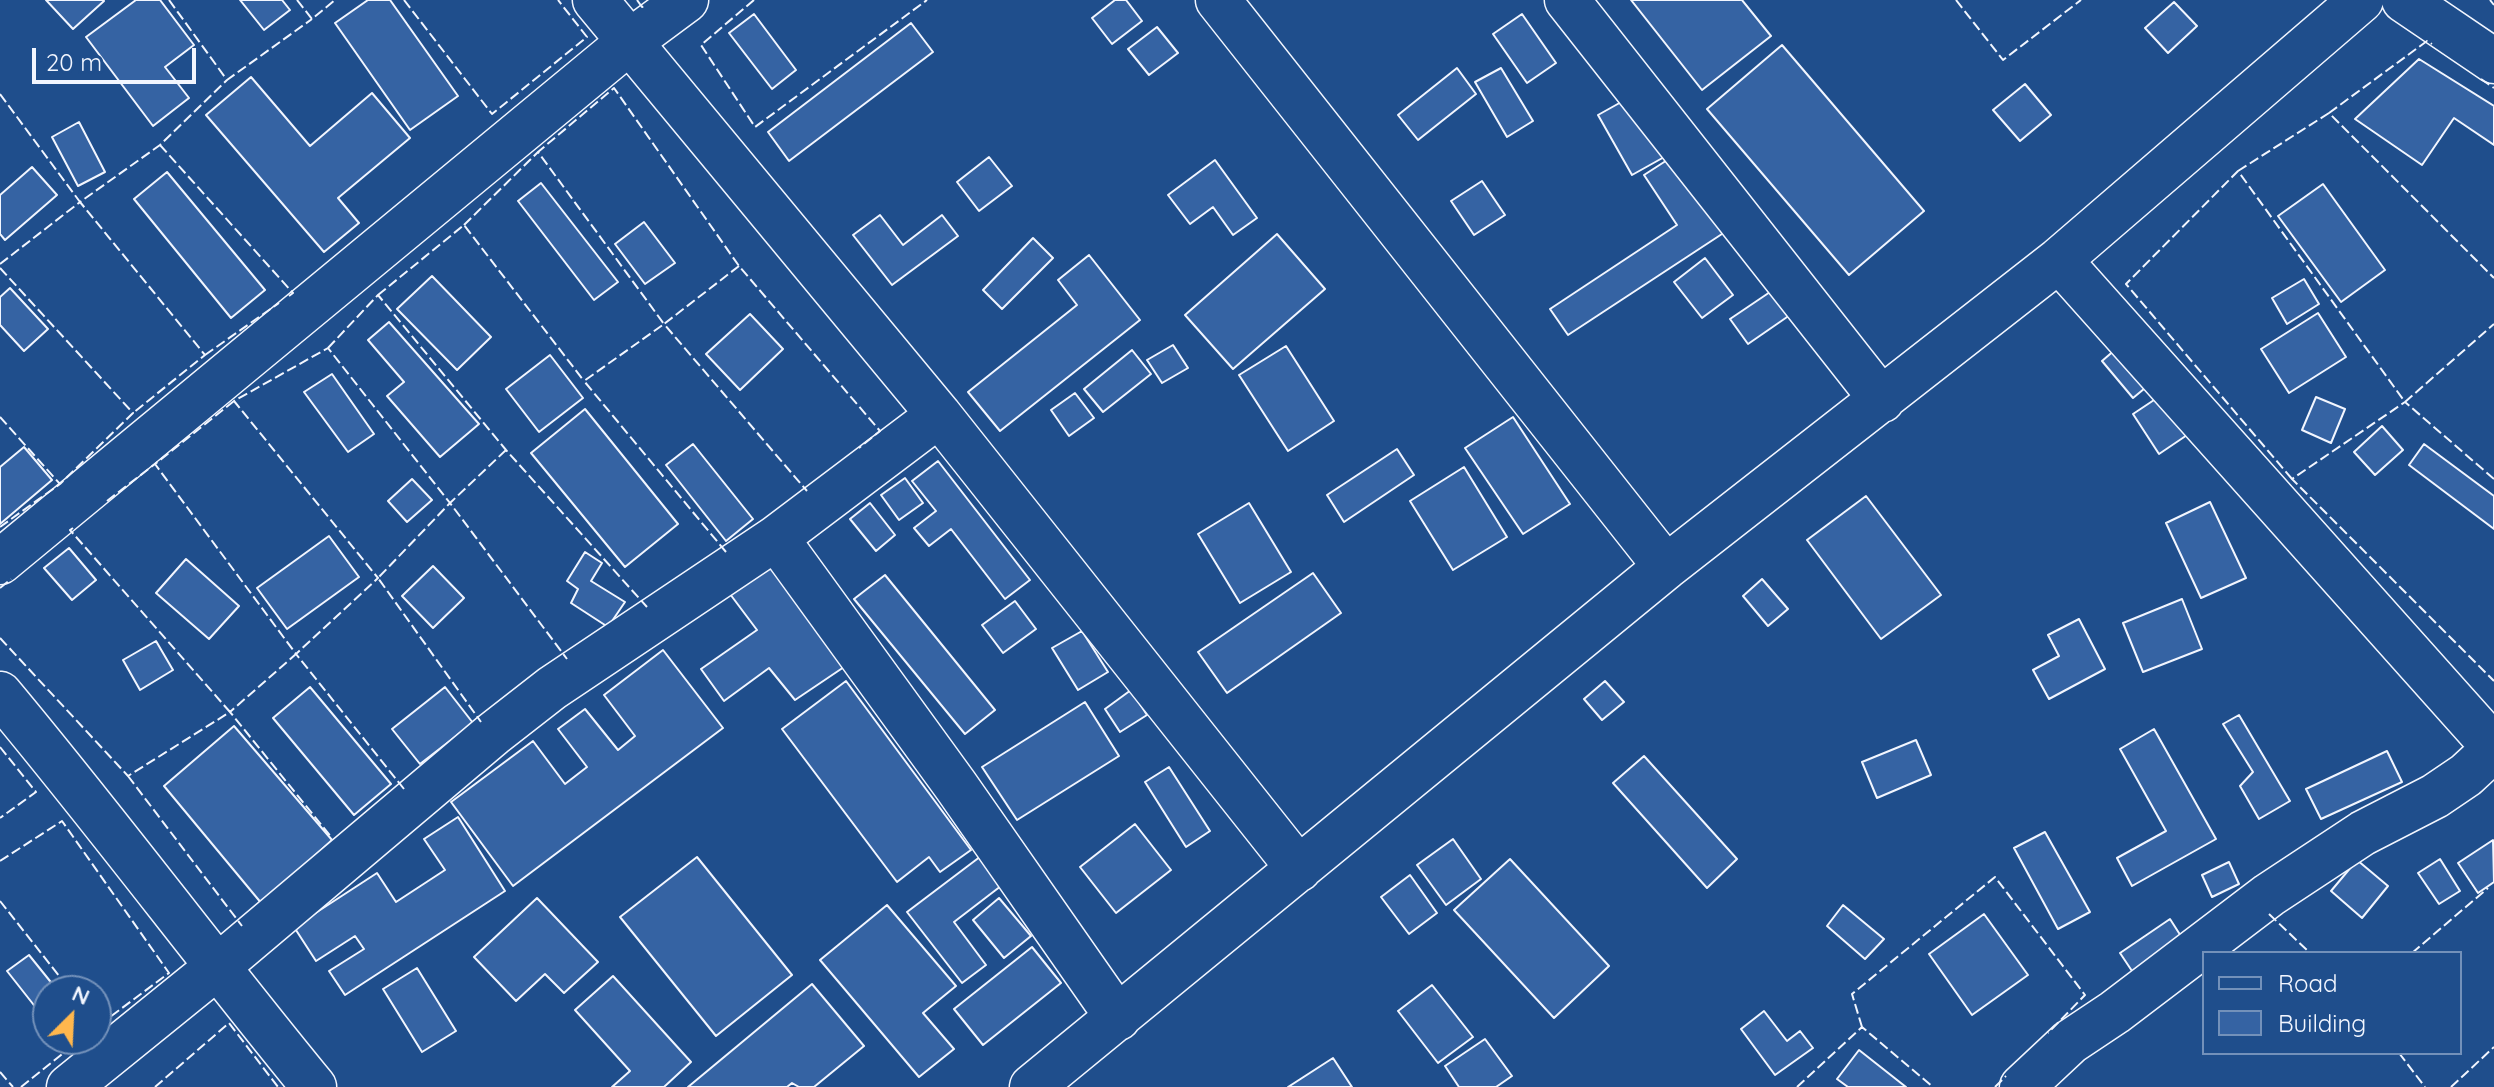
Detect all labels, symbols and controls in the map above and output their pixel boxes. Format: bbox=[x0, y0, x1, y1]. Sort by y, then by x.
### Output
scale bar bbox=[36, 32, 200, 82]
text: 20 m bbox=[46, 47, 102, 77]
legend bbox=[2202, 951, 2462, 1055]
text: Road bbox=[2278, 968, 2338, 998]
north arrow bbox=[32, 975, 112, 1055]
text: N bbox=[68, 979, 94, 1011]
text: Building bbox=[2278, 1008, 2366, 1038]

